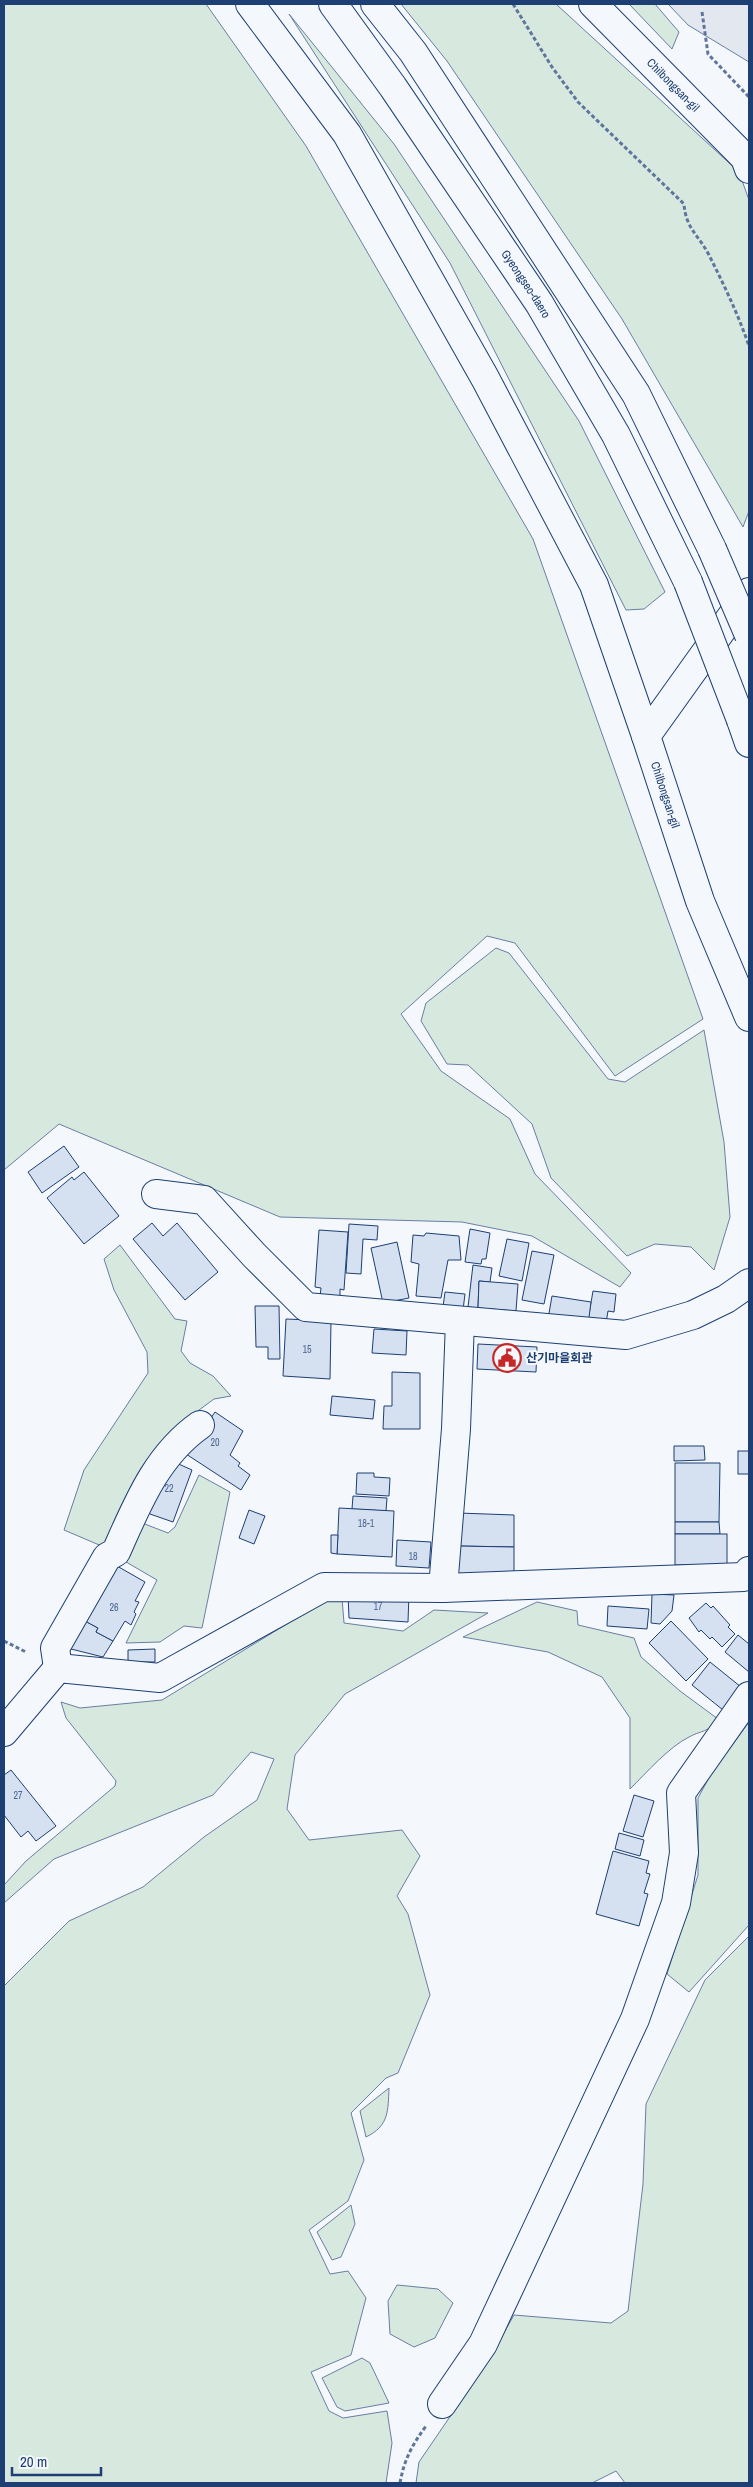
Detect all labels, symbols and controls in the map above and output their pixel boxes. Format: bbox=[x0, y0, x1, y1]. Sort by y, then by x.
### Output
street label: Chilbongsan-gil bbox=[643, 55, 703, 115]
street label: Gyeongseo-daero bbox=[497, 247, 554, 321]
street label: Chilbongsan-gil bbox=[647, 760, 684, 830]
house number: 15 bbox=[302, 1343, 312, 1356]
public building icon: 산기마을회관 bbox=[492, 1343, 522, 1373]
place label: 산기마을회관 bbox=[526, 1350, 592, 1366]
house number: 20 bbox=[210, 1436, 220, 1449]
house number: 22 bbox=[164, 1482, 174, 1495]
house number: 18-1 bbox=[358, 1517, 375, 1530]
house number: 18 bbox=[408, 1550, 418, 1563]
house number: 17 bbox=[373, 1600, 383, 1613]
house number: 26 bbox=[109, 1601, 119, 1614]
house number: 27 bbox=[13, 1789, 23, 1802]
scale bar bbox=[12, 2444, 101, 2476]
text: 20 m bbox=[20, 2451, 47, 2472]

